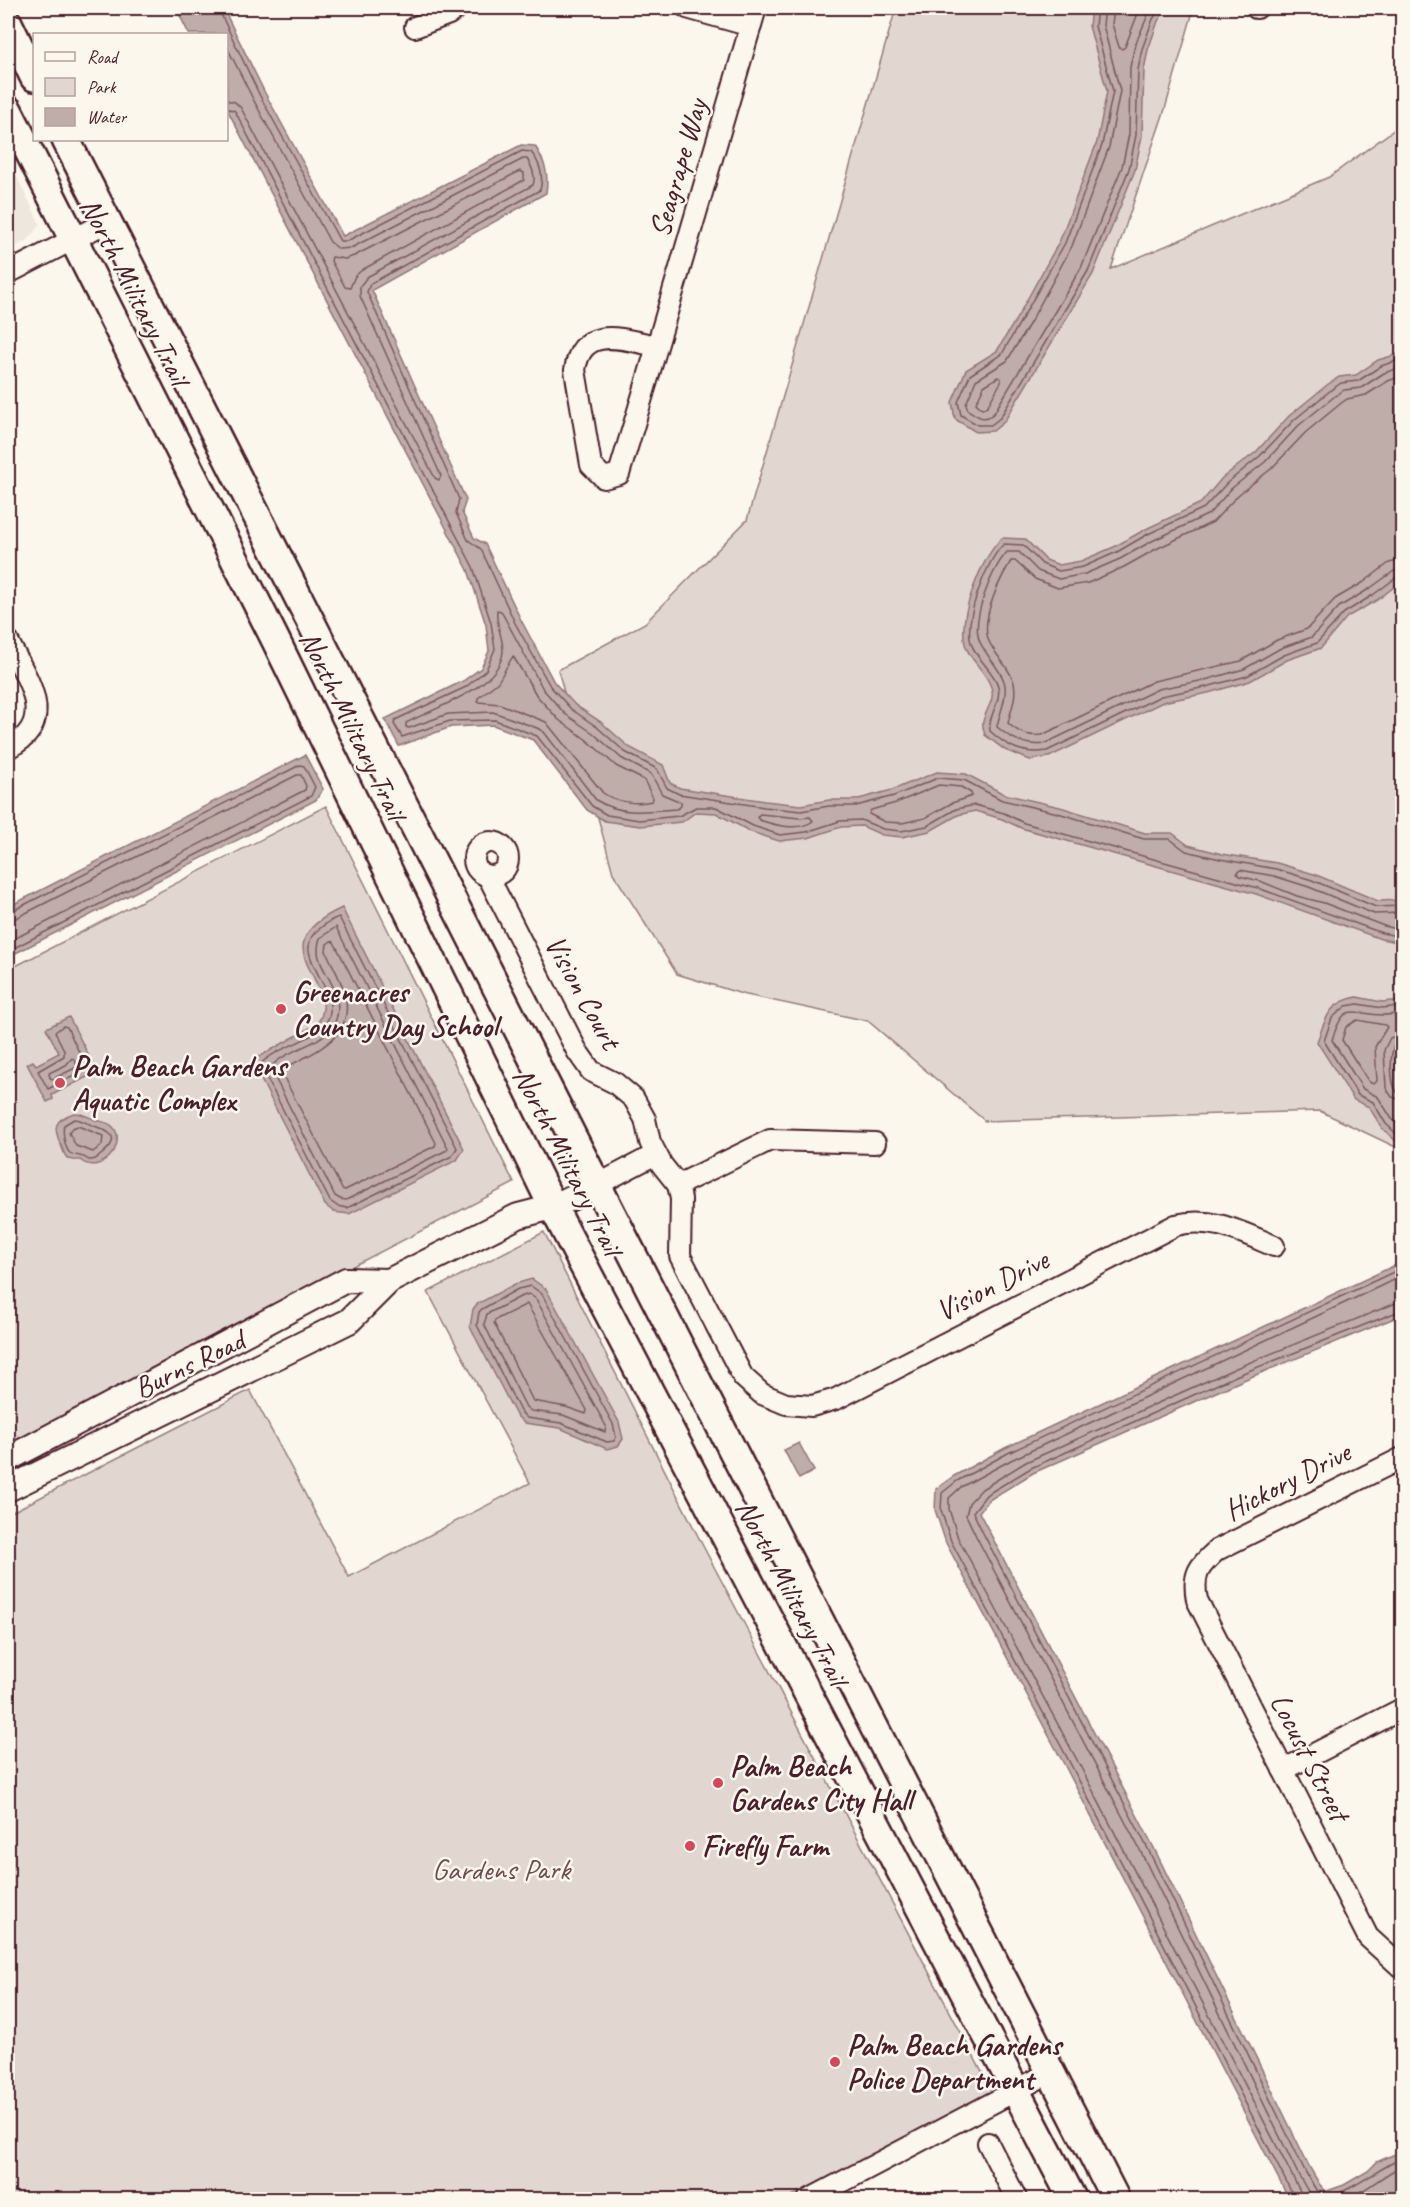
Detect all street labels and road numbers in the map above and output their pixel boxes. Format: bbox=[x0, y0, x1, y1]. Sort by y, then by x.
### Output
street label: Seagrape Way bbox=[640, 92, 717, 241]
street label: North Military Trail bbox=[72, 191, 201, 395]
street label: North Military Trail bbox=[291, 624, 417, 830]
street label: Vision Court bbox=[536, 929, 631, 1058]
street label: North Military Trail bbox=[505, 1061, 634, 1265]
street label: Vision Drive bbox=[929, 1240, 1057, 1329]
street label: Burns Road bbox=[128, 1319, 254, 1407]
street label: Hickory Drive bbox=[1217, 1432, 1359, 1529]
street label: North Military Trail bbox=[727, 1493, 859, 1696]
street label: Locust Street bbox=[1262, 1687, 1360, 1831]

